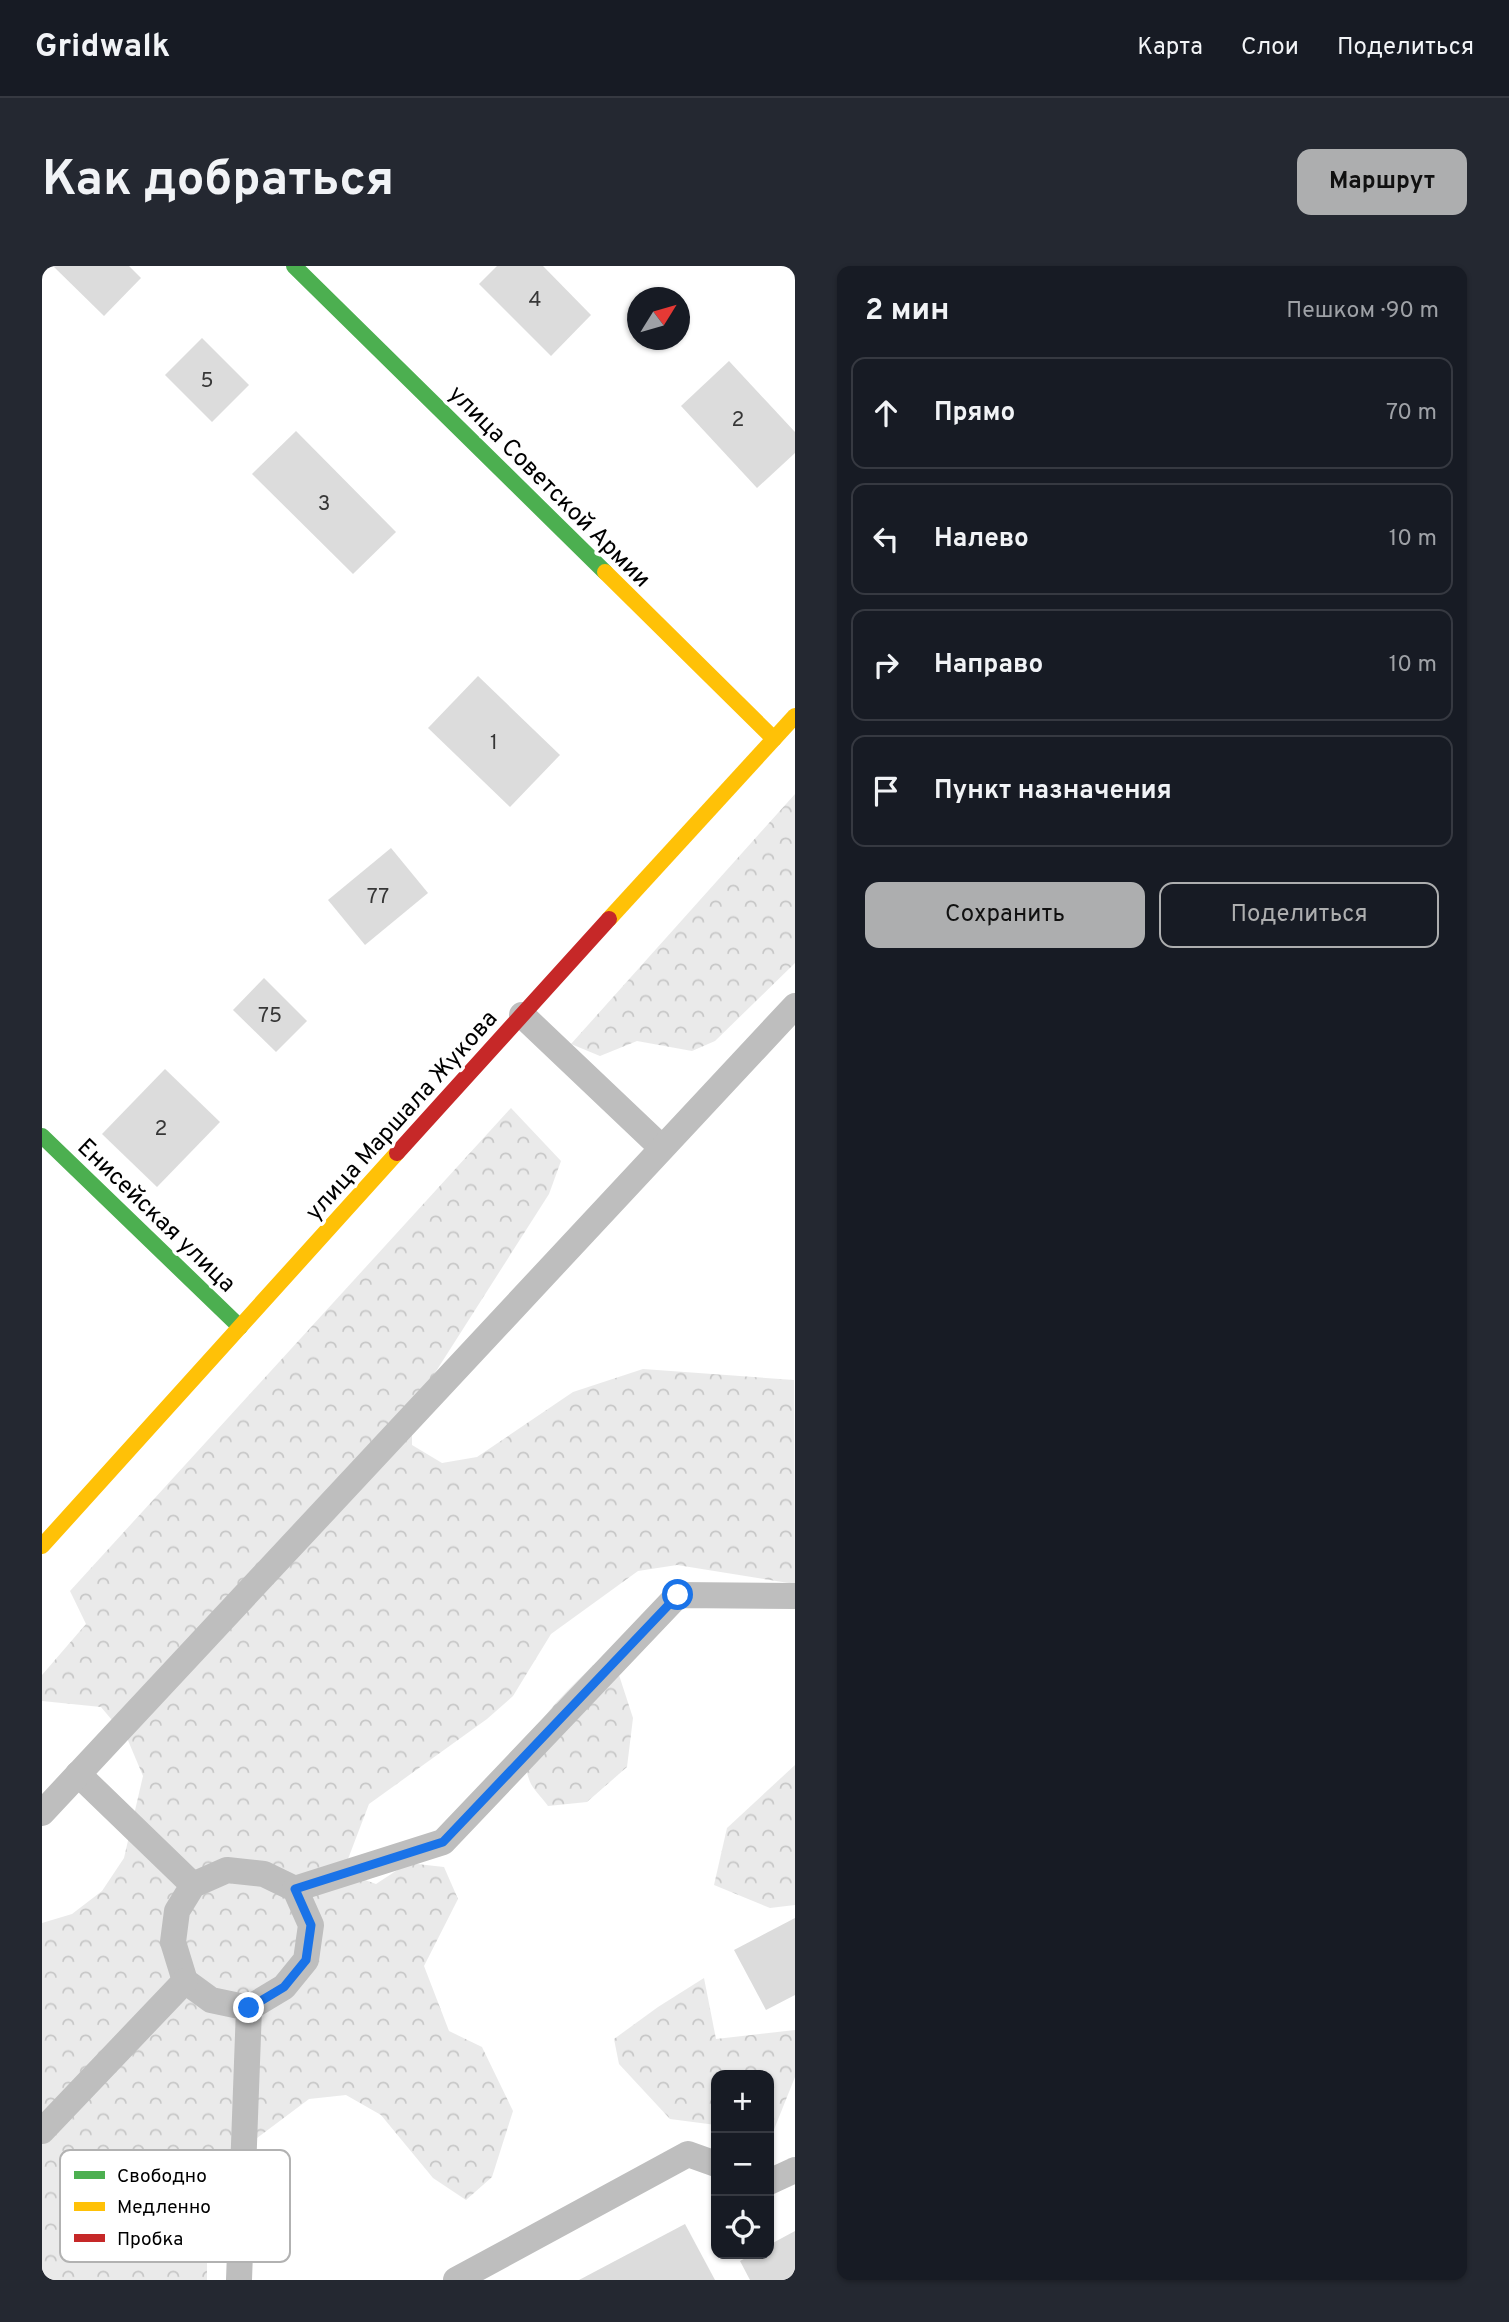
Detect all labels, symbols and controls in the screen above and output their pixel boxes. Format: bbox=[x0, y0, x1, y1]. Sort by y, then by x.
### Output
text: Gridwalk bbox=[35, 27, 170, 69]
text: Карта bbox=[1137, 33, 1203, 63]
text: Слои bbox=[1241, 33, 1299, 63]
text: Поделиться bbox=[1337, 33, 1474, 63]
button: Маршрут bbox=[1297, 149, 1467, 215]
text: Как добраться bbox=[42, 151, 394, 213]
house number: 4 bbox=[528, 287, 542, 314]
north arrow bbox=[627, 287, 690, 350]
text: 2 мин bbox=[865, 293, 949, 330]
text: Пешком · 90 m bbox=[1286, 297, 1439, 326]
house number: 5 bbox=[200, 368, 214, 395]
street label: улица Советской Армии bbox=[441, 380, 656, 595]
icon: ahead bbox=[867, 394, 905, 432]
text: Прямо bbox=[934, 397, 1015, 430]
text: 70 m bbox=[1386, 399, 1437, 428]
house number: 2 bbox=[732, 407, 744, 434]
house number: 3 bbox=[318, 491, 330, 518]
icon: left bbox=[867, 520, 905, 558]
text: Налево bbox=[934, 523, 1029, 556]
text: 10 m bbox=[1389, 525, 1437, 554]
icon: right bbox=[867, 646, 905, 684]
text: Направо bbox=[934, 649, 1043, 682]
text: 10 m bbox=[1389, 651, 1437, 680]
house number: 1 bbox=[490, 730, 498, 757]
icon: arrive bbox=[867, 772, 905, 810]
text: Пункт назначения bbox=[934, 775, 1172, 808]
button: Сохранить bbox=[865, 882, 1145, 948]
button: Поделиться bbox=[1159, 882, 1439, 948]
house number: 77 bbox=[367, 884, 389, 911]
house number: 75 bbox=[258, 1003, 282, 1030]
street label: улица Маршала Жукова bbox=[300, 1005, 505, 1228]
house number: 2 bbox=[155, 1116, 167, 1143]
street label: Енисейская улица bbox=[70, 1133, 241, 1300]
route start bbox=[662, 1579, 693, 1610]
route end bbox=[233, 1992, 264, 2023]
map controls bbox=[711, 2070, 774, 2259]
button: + bbox=[711, 2070, 774, 2133]
button: − bbox=[711, 2133, 774, 2196]
legend bbox=[60, 2150, 290, 2262]
text: Свободно bbox=[117, 2165, 207, 2189]
text: Медленно bbox=[117, 2196, 211, 2220]
button: locate bbox=[711, 2196, 774, 2259]
text: Пробка bbox=[117, 2228, 183, 2252]

